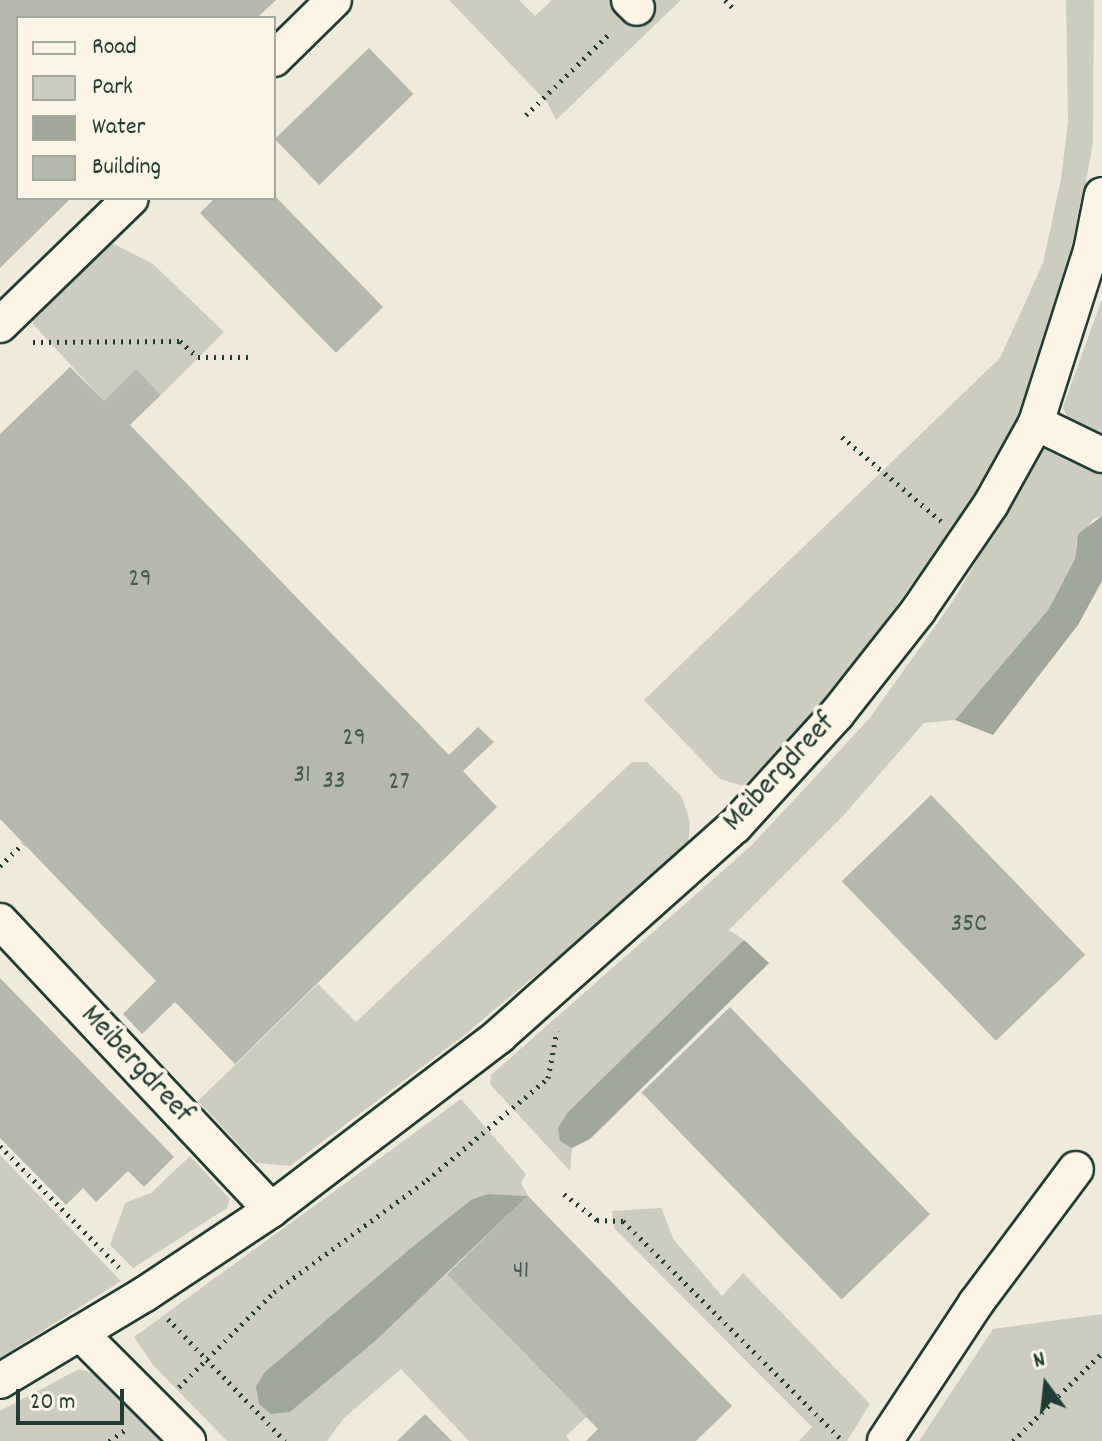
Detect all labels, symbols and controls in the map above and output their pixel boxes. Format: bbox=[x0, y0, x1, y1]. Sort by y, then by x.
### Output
legend bbox=[16, 16, 276, 200]
text: Road bbox=[92, 31, 137, 65]
text: Park bbox=[92, 71, 133, 105]
text: Water bbox=[92, 111, 145, 145]
text: Building bbox=[92, 151, 161, 185]
house number: 29 bbox=[128, 564, 152, 596]
street label: Meibergdreef bbox=[717, 707, 845, 841]
house number: 29 bbox=[342, 723, 366, 755]
house number: 31 bbox=[293, 760, 311, 792]
house number: 33 bbox=[322, 766, 346, 798]
house number: 27 bbox=[388, 767, 410, 799]
house number: 35C bbox=[951, 909, 987, 941]
street label: Meibergdreef bbox=[71, 999, 199, 1133]
house number: 41 bbox=[513, 1256, 529, 1288]
north arrow bbox=[1006, 1345, 1086, 1425]
text: N bbox=[1030, 1345, 1049, 1378]
scale bar bbox=[20, 1373, 128, 1423]
text: 20 m bbox=[30, 1386, 76, 1420]

